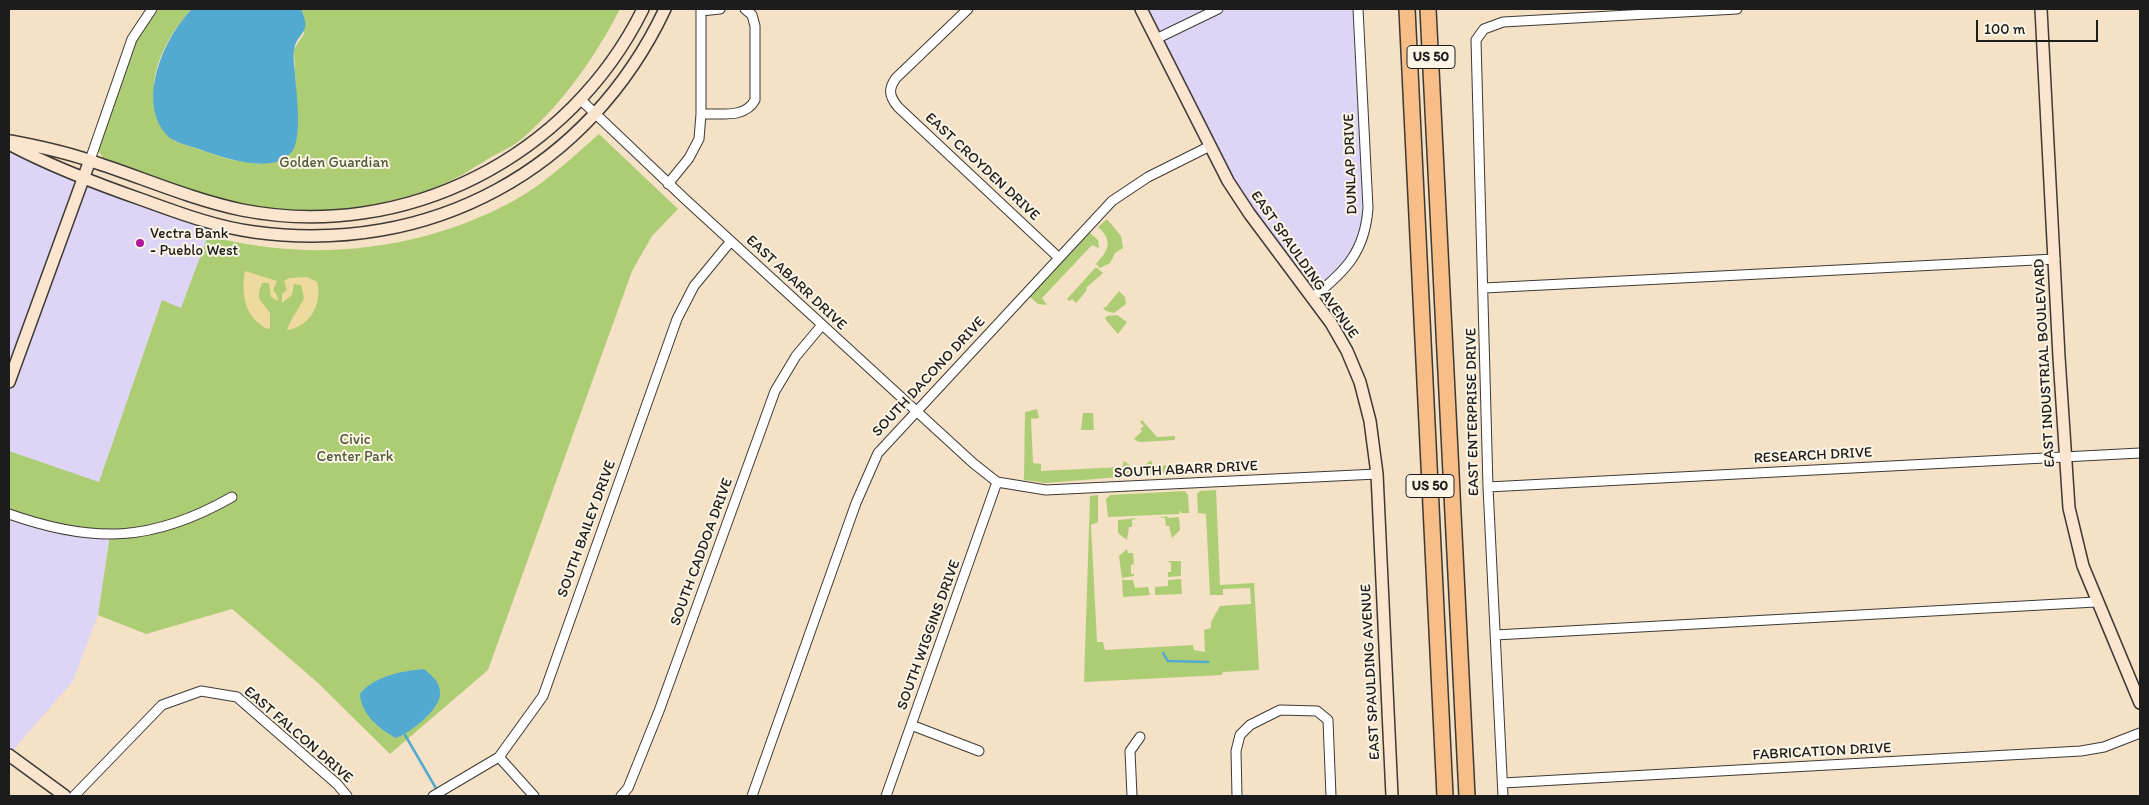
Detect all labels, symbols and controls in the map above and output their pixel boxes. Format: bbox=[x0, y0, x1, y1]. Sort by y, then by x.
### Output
scale bar bbox=[1979, 10, 2102, 42]
text: 100 m bbox=[1984, 20, 2025, 38]
road number: US 50 bbox=[1407, 46, 1455, 68]
street label: EAST CROYDEN DRIVE bbox=[921, 109, 1043, 225]
street label: DUNLAP DRIVE bbox=[1340, 113, 1362, 215]
park label: Golden Guardian bbox=[279, 154, 389, 172]
street label: EAST SPAULDING AVENUE bbox=[1246, 188, 1362, 342]
place label: Vectra Bank - Pueblo West bbox=[150, 225, 238, 260]
street label: EAST ABARR DRIVE bbox=[742, 232, 850, 334]
marker: Vectra Bank - Pueblo West bbox=[134, 237, 146, 249]
street label: EAST INDUSTRIAL BOULEVARD bbox=[2031, 258, 2059, 468]
street label: SOUTH DACONO DRIVE bbox=[869, 313, 989, 441]
street label: EAST ENTERPRISE DRIVE bbox=[1463, 328, 1483, 496]
park label: Civic Center Park bbox=[317, 431, 393, 466]
street label: RESEARCH DRIVE bbox=[1753, 444, 1873, 468]
street label: SOUTH ABARR DRIVE bbox=[1113, 457, 1259, 483]
street label: SOUTH BAILEY DRIVE bbox=[554, 458, 620, 600]
road number: US 50 bbox=[1406, 474, 1454, 498]
street label: SOUTH CADDOA DRIVE bbox=[667, 476, 737, 628]
street label: SOUTH WIGGINS DRIVE bbox=[893, 557, 965, 713]
street label: EAST SPAULDING AVENUE bbox=[1357, 584, 1385, 760]
street label: EAST FALCON DRIVE bbox=[240, 683, 356, 787]
street label: FABRICATION DRIVE bbox=[1752, 739, 1892, 765]

